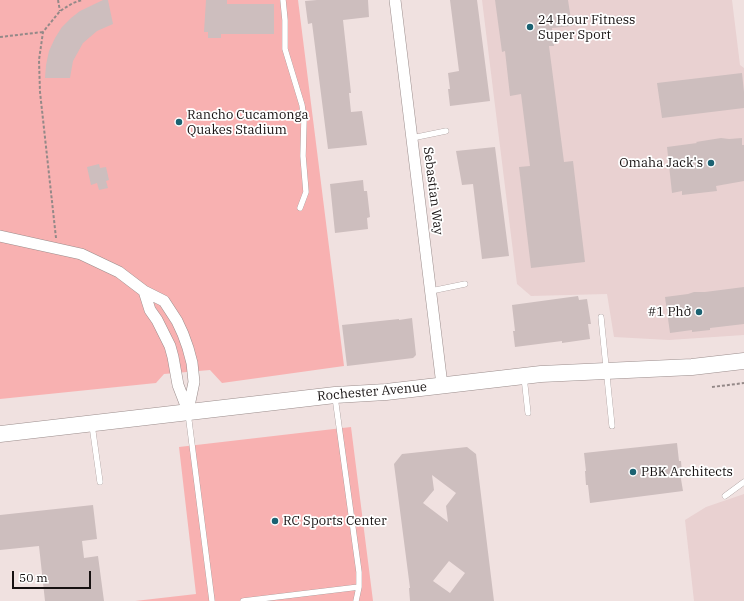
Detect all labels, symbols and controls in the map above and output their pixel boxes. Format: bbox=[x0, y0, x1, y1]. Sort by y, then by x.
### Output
place label: 24 Hour Fitness Super Sport bbox=[538, 12, 635, 43]
marker: 24 Hour Fitness Super Sport bbox=[525, 22, 535, 32]
place label: Rancho Cucamonga Quakes Stadium bbox=[187, 107, 309, 138]
marker: Rancho Cucamonga Quakes Stadium bbox=[174, 117, 184, 127]
street label: Sebastian Way bbox=[420, 146, 446, 236]
place label: Omaha Jack's bbox=[619, 155, 703, 171]
marker: Omaha Jack's bbox=[706, 158, 716, 168]
place label: #1 Phở bbox=[648, 304, 691, 320]
marker: #1 Phở bbox=[694, 307, 704, 317]
street label: Rochester Avenue bbox=[316, 379, 428, 405]
place label: PBK Architects bbox=[641, 464, 733, 480]
marker: PBK Architects bbox=[628, 467, 638, 477]
place label: RC Sports Center bbox=[283, 513, 387, 529]
marker: RC Sports Center bbox=[270, 516, 280, 526]
scale bar bbox=[14, 563, 93, 589]
text: 50 m bbox=[19, 570, 48, 585]

